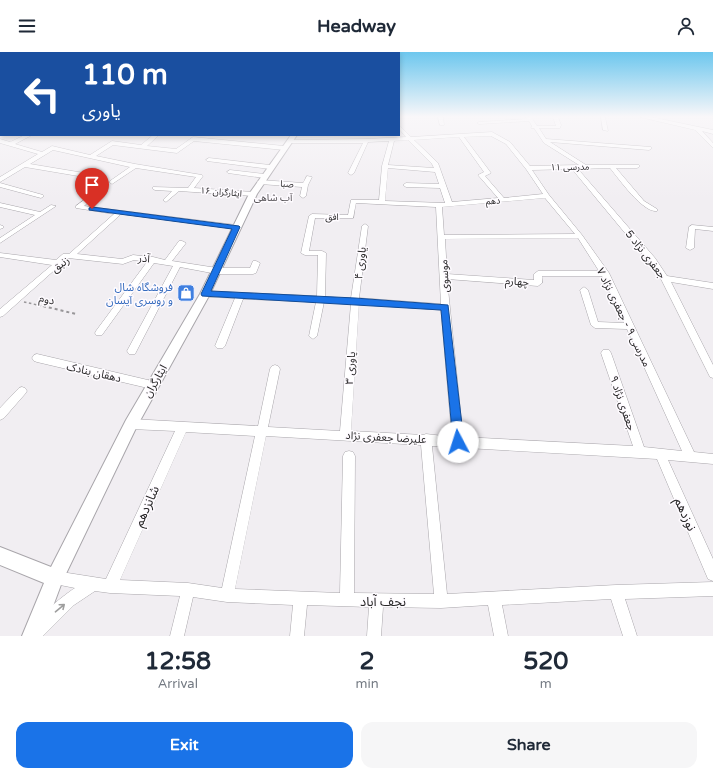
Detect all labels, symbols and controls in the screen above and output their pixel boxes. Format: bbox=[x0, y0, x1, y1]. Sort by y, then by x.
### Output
icon: menu bbox=[16, 15, 38, 37]
text: Headway bbox=[317, 15, 396, 37]
icon: person bbox=[675, 15, 697, 37]
text: 110 m bbox=[82, 58, 168, 92]
icon: left bbox=[16, 68, 68, 120]
text: یاوری bbox=[82, 100, 121, 122]
street label: مدرسی ۱۱ bbox=[550, 162, 590, 173]
pin bbox=[75, 168, 109, 209]
icon: arrive bbox=[81, 174, 103, 196]
street label: صبا bbox=[280, 179, 294, 190]
street label: ایثارگران ۱۶ bbox=[200, 185, 242, 200]
district label: آب شاهی bbox=[254, 192, 293, 204]
street label: دهم bbox=[485, 195, 501, 209]
street label: افق bbox=[325, 212, 339, 223]
street label: جعفری نژاد 5 bbox=[623, 227, 669, 282]
street label: یاوری ۴ bbox=[352, 246, 369, 280]
street label: آذر bbox=[136, 251, 151, 266]
street label: زنبق bbox=[49, 254, 72, 275]
street label: موسوی bbox=[437, 259, 452, 293]
street label: مدرسی ۹ - جعفری نژاد ۷ bbox=[594, 266, 653, 369]
street label: چهارم bbox=[504, 274, 530, 290]
place label: فروشگاه شال و روسری آیسان bbox=[106, 281, 173, 307]
shop icon: فروشگاه شال و روسری آیسان bbox=[176, 283, 196, 303]
street label: دوم bbox=[38, 292, 56, 308]
street label: یاوری ۳ bbox=[343, 351, 358, 385]
street label: دهقان بنادک bbox=[65, 360, 122, 385]
street label: ایثارگران bbox=[141, 363, 170, 400]
street label: جعفری نژاد ۹ bbox=[607, 374, 638, 433]
position arrow bbox=[437, 421, 479, 463]
street label: علیرضا جعفری نژاد bbox=[345, 429, 427, 446]
street label: شانزدهم bbox=[131, 483, 165, 530]
street label: نوزدهم bbox=[669, 495, 700, 534]
street label: نجف آباد bbox=[360, 594, 406, 610]
one-way arrow bbox=[55, 604, 66, 613]
text: 12:58 bbox=[145, 647, 211, 676]
text: 2 bbox=[360, 647, 375, 676]
text: 520 bbox=[523, 647, 568, 676]
text: Arrival bbox=[158, 676, 198, 692]
text: min bbox=[356, 676, 379, 692]
text: m bbox=[540, 676, 552, 692]
button: Exit bbox=[16, 722, 353, 768]
button: Share bbox=[361, 722, 697, 768]

